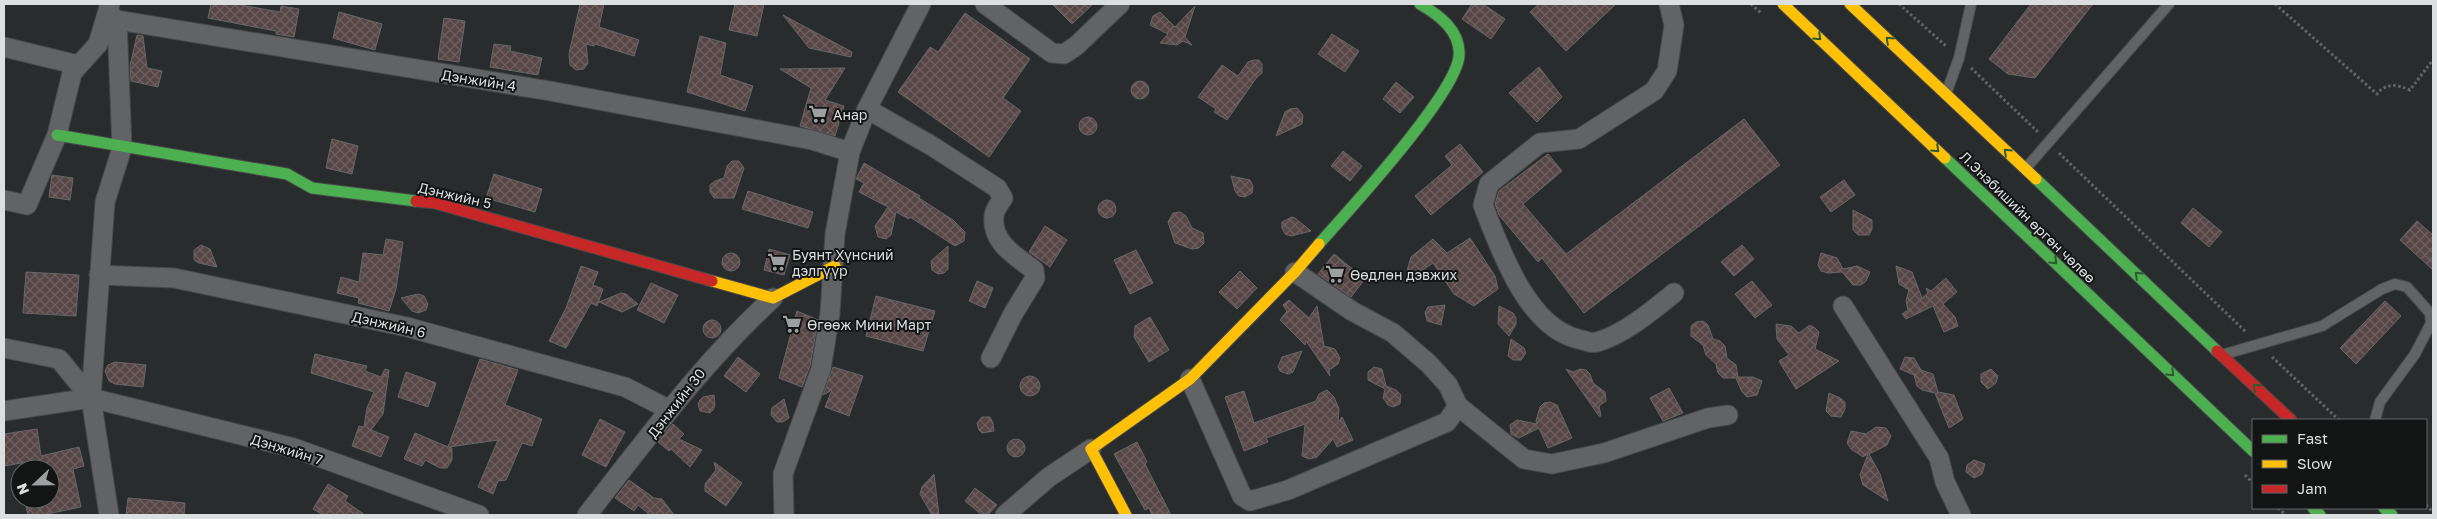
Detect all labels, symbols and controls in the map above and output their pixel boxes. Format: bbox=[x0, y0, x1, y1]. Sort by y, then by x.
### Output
one-way arrow bbox=[1813, 31, 1822, 40]
one-way arrow bbox=[1885, 37, 1894, 46]
street label: Дэнжийн 4 bbox=[441, 66, 517, 94]
supermarket icon: Анар bbox=[807, 103, 829, 125]
place label: Анар bbox=[833, 106, 867, 123]
one-way arrow bbox=[1930, 143, 1939, 152]
street label: Л.Энэбишийн өргөн чөлөө bbox=[1957, 148, 2099, 286]
one-way arrow bbox=[2003, 149, 2012, 158]
street label: Дэнжийн 5 bbox=[417, 178, 493, 212]
place label: Буянт Хүнсний дэлгүүр bbox=[792, 246, 894, 279]
supermarket icon: Буянт Хүнсний дэлгүүр bbox=[766, 251, 788, 273]
one-way arrow bbox=[2048, 255, 2057, 264]
supermarket icon: Өөдлөн дэвжих bbox=[1324, 263, 1346, 285]
place label: Өөдлөн дэвжих bbox=[1350, 266, 1458, 283]
one-way arrow bbox=[2134, 272, 2143, 281]
street label: Дэнжийн 6 bbox=[351, 307, 427, 341]
supermarket icon: Өгөөж Мини Март bbox=[781, 313, 803, 335]
place label: Өгөөж Мини Март bbox=[807, 316, 931, 333]
street label: Дэнжийн 30 bbox=[644, 365, 708, 441]
one-way arrow bbox=[2166, 367, 2175, 376]
one-way arrow bbox=[2253, 384, 2262, 393]
legend bbox=[2252, 419, 2427, 509]
text: Fast bbox=[2297, 429, 2328, 447]
street label: Дэнжийн 7 bbox=[249, 430, 325, 468]
text: Slow bbox=[2297, 454, 2332, 472]
north arrow bbox=[10, 459, 60, 509]
text: Jam bbox=[2297, 479, 2327, 497]
text: N bbox=[13, 481, 32, 497]

